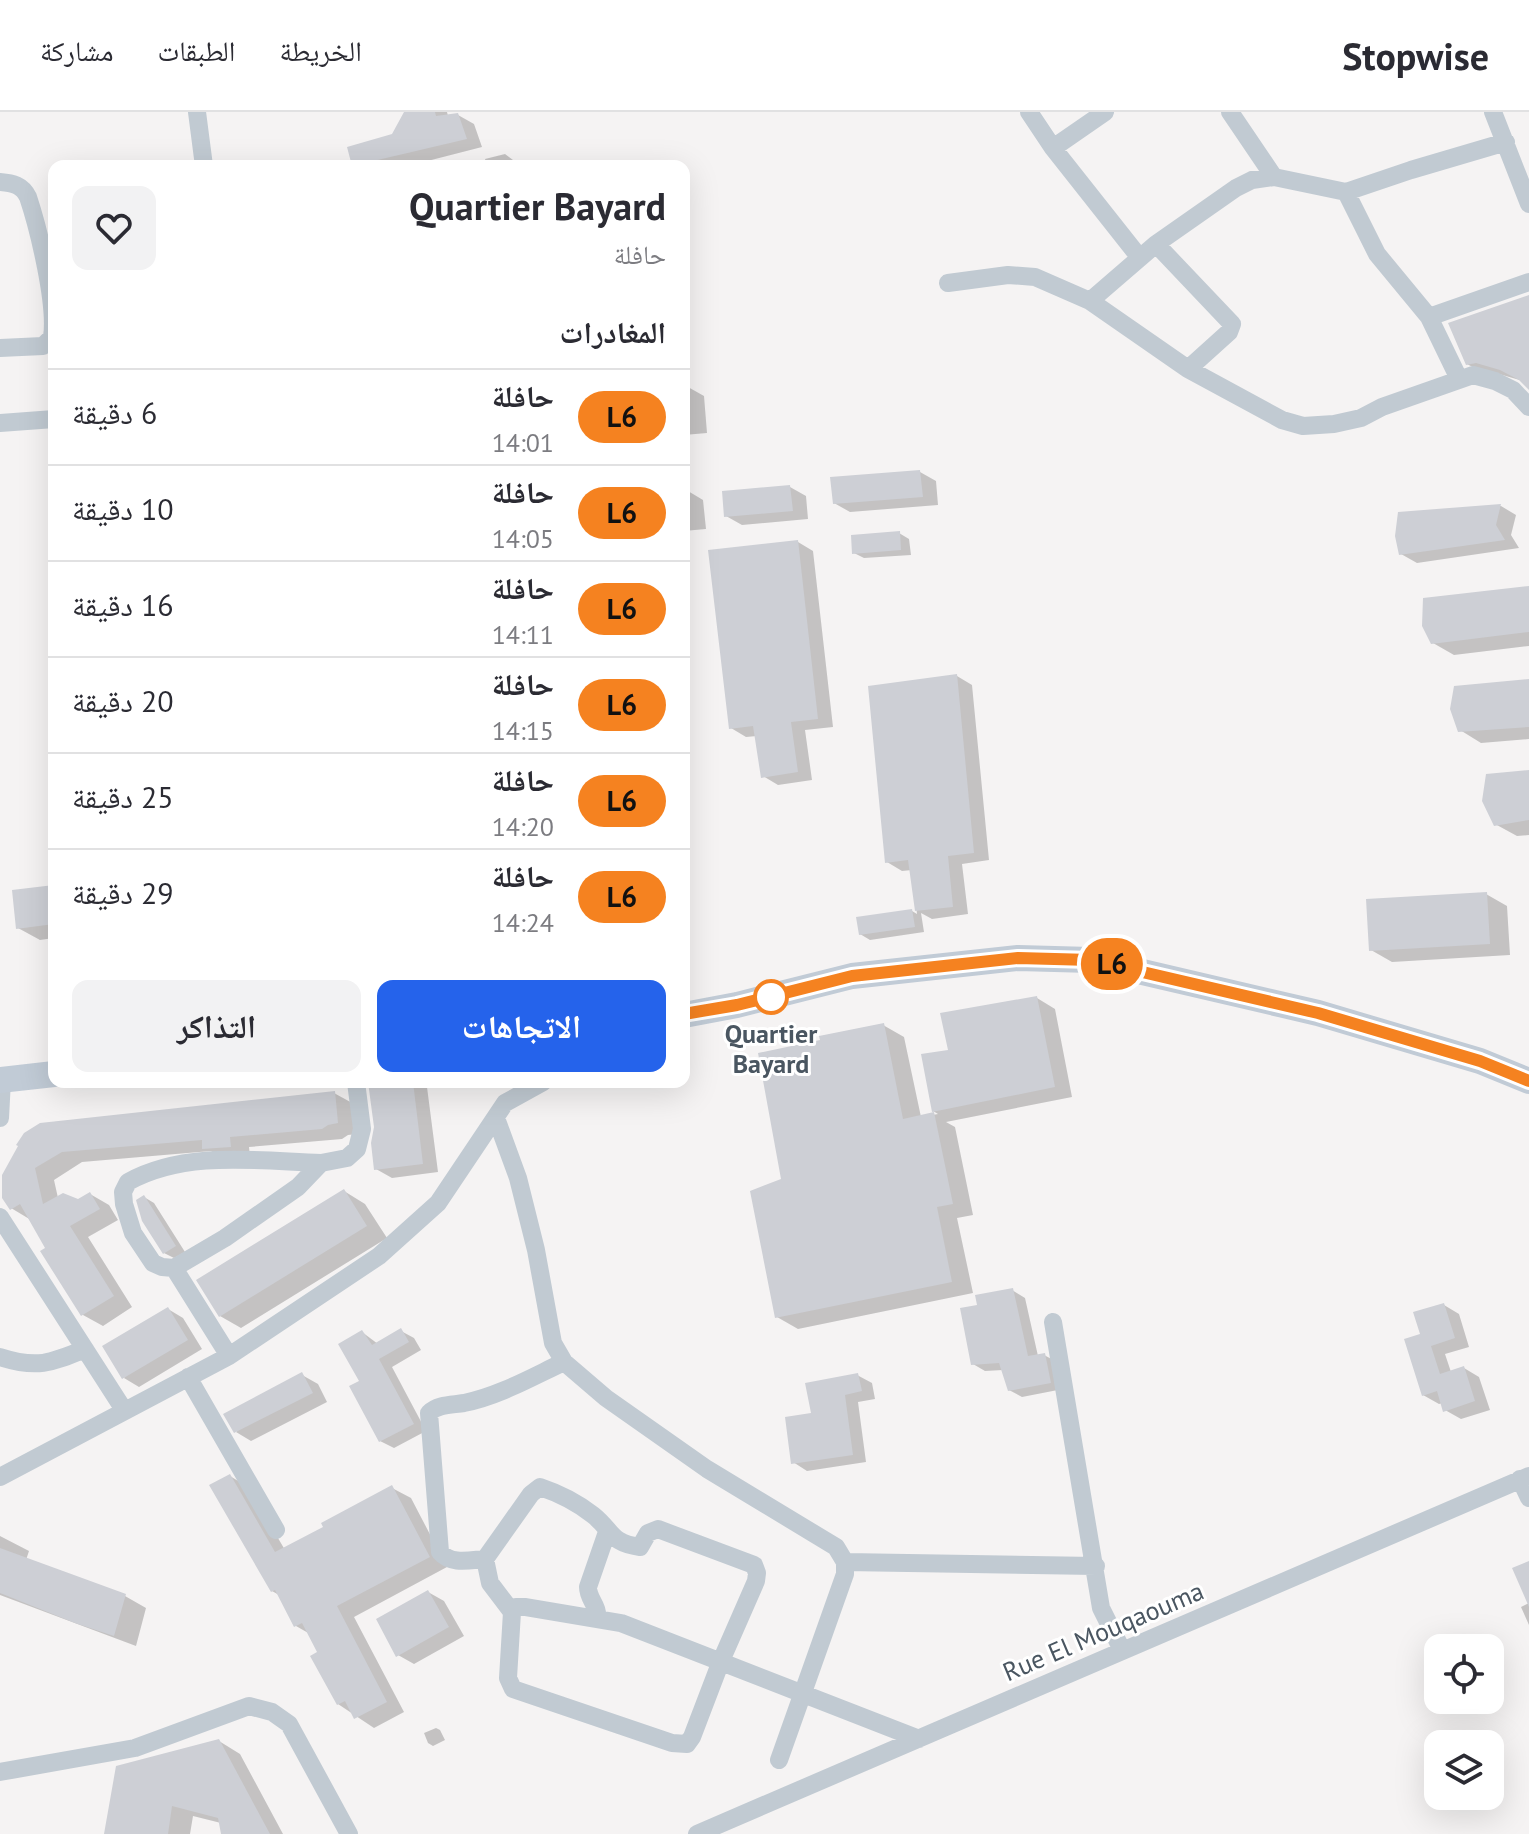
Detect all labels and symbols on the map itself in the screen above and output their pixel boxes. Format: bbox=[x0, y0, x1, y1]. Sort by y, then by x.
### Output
line badge: L6 bbox=[1076, 938, 1148, 990]
marker: Quartier Bayard bbox=[754, 980, 788, 1014]
place label: Quartier Bayard bbox=[725, 1017, 818, 1080]
street label: Rue El Mouqaouma bbox=[998, 1574, 1208, 1688]

